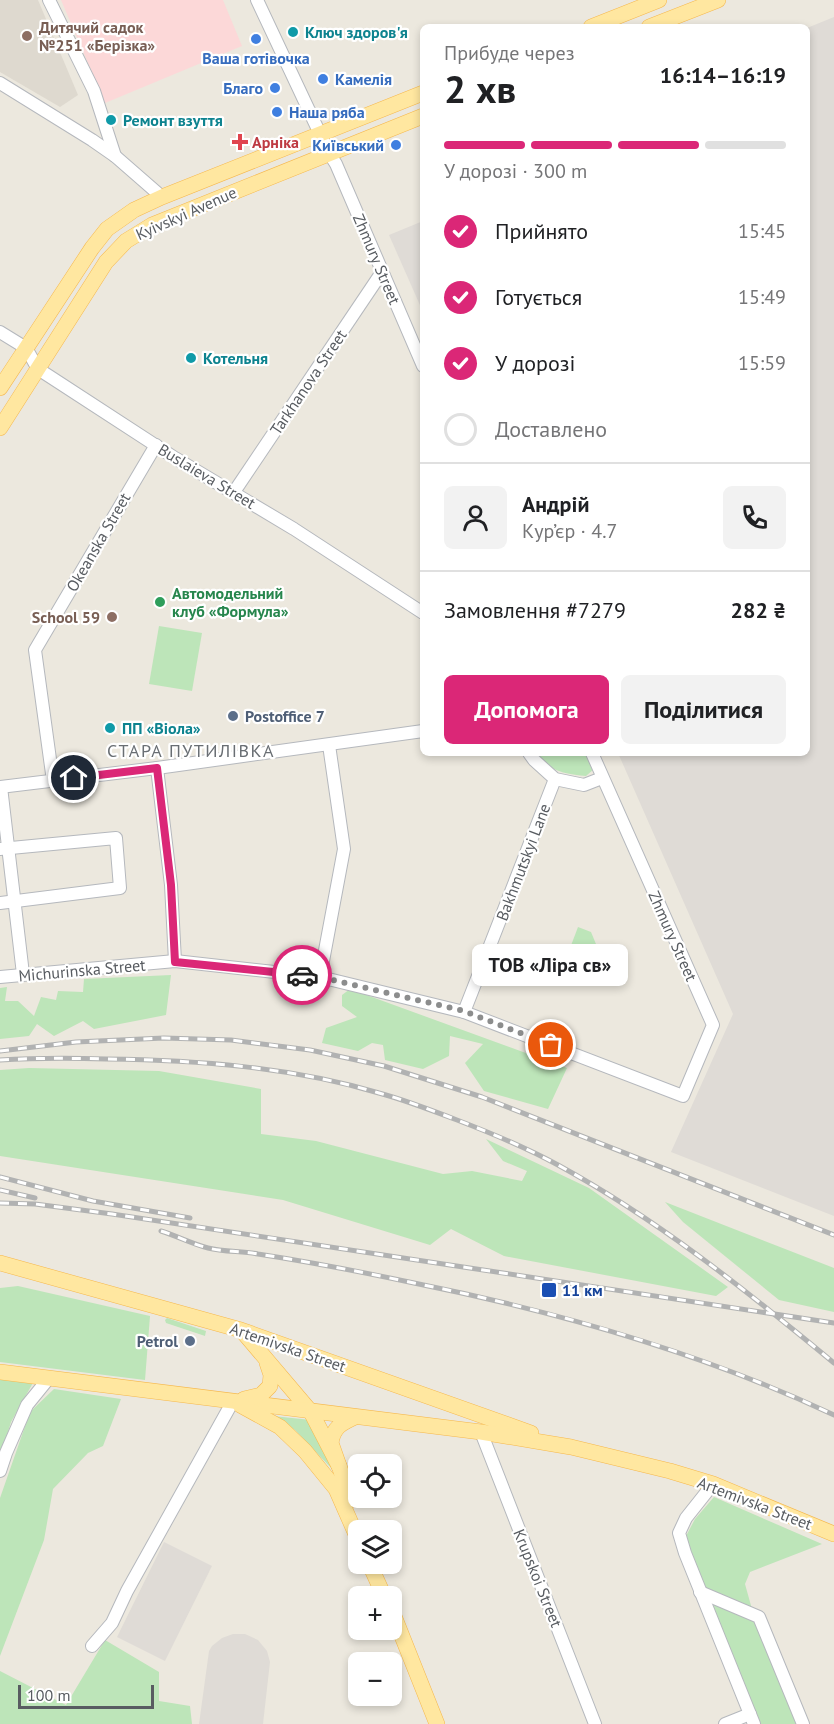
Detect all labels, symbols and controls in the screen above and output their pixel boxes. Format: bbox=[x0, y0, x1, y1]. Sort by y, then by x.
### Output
place label: Дитячий садок №251 «Берізка» bbox=[39, 17, 155, 55]
place label: Ключ здоров'я bbox=[305, 22, 408, 42]
marker: Ключ здоров'я bbox=[286, 25, 300, 39]
marker: Дитячий садок №251 «Берізка» bbox=[20, 29, 34, 43]
marker: Ваша готівочка bbox=[249, 32, 263, 46]
text: Прибуде через bbox=[444, 40, 575, 66]
place label: Ваша готівочка bbox=[202, 48, 310, 68]
text: 16:14–16:19 bbox=[660, 61, 786, 89]
text: 2 хв bbox=[444, 63, 516, 114]
place label: Камелія bbox=[335, 69, 392, 89]
marker: Камелія bbox=[316, 72, 330, 86]
place label: Благо bbox=[223, 78, 263, 98]
marker: Благо bbox=[268, 81, 282, 95]
place label: Наша ряба bbox=[289, 102, 365, 122]
marker: Наша ряба bbox=[270, 105, 284, 119]
place label: Ремонт взуття bbox=[123, 110, 223, 130]
marker: Ремонт взуття bbox=[104, 113, 118, 127]
place label: Арніка bbox=[252, 132, 299, 152]
marker: Арніка bbox=[233, 135, 247, 149]
place label: Київський bbox=[312, 135, 384, 155]
marker: Київський bbox=[389, 138, 403, 152]
text: У дорозі · 300 m bbox=[444, 158, 587, 184]
street label: Kyivskyi Avenue bbox=[133, 182, 239, 244]
street label: Zhmury Street bbox=[349, 211, 405, 308]
icon: check bbox=[444, 215, 477, 248]
text: Прийнято bbox=[495, 217, 588, 245]
text: 15:45 bbox=[738, 218, 786, 244]
icon: check bbox=[444, 281, 477, 314]
text: Готується bbox=[495, 283, 582, 311]
text: 15:49 bbox=[738, 284, 786, 310]
street label: Tarkhanova Street bbox=[265, 325, 351, 439]
icon: check bbox=[444, 347, 477, 380]
place label: Котельня bbox=[203, 348, 268, 368]
text: У дорозі bbox=[495, 349, 575, 377]
text: 15:59 bbox=[738, 350, 786, 376]
marker: Котельня bbox=[184, 351, 198, 365]
text: Доставлено bbox=[495, 415, 607, 443]
street label: Buslaieva Street bbox=[155, 439, 260, 513]
button: person bbox=[444, 486, 507, 549]
button: phone bbox=[723, 486, 786, 549]
street label: Okeanska Street bbox=[62, 489, 135, 595]
text: Андрій bbox=[522, 490, 589, 518]
text: Кур’єр · 4.7 bbox=[522, 518, 617, 544]
place label: Автомодельний клуб «Формула» bbox=[172, 583, 289, 621]
marker: Автомодельний клуб «Формула» bbox=[153, 595, 167, 609]
text: Замовлення #7279 bbox=[444, 596, 626, 624]
text: 282 ₴ bbox=[731, 596, 786, 624]
place label: School 59 bbox=[32, 607, 100, 627]
marker: School 59 bbox=[105, 610, 119, 624]
button: Допомога bbox=[444, 675, 609, 744]
button: Поділитися bbox=[621, 675, 786, 744]
place label: Postoffice 7 bbox=[245, 706, 325, 726]
marker: Postoffice 7 bbox=[226, 709, 240, 723]
place label: ПП «Віола» bbox=[122, 718, 201, 738]
marker: ПП «Віола» bbox=[103, 721, 117, 735]
district label: СТАРА ПУТИЛІВКА bbox=[107, 739, 275, 762]
pin bbox=[48, 752, 99, 803]
icon: home bbox=[57, 761, 90, 794]
street label: Bakhmutskyi Lane bbox=[491, 801, 555, 923]
street label: Zhmury Street bbox=[644, 888, 702, 985]
callout: ТОВ «Ліра св» bbox=[473, 943, 629, 985]
courier bbox=[272, 945, 332, 1005]
text: ТОВ «Ліра св» bbox=[489, 952, 611, 978]
street label: Michurinska Street bbox=[18, 954, 147, 986]
icon: car bbox=[286, 959, 319, 992]
pin bbox=[525, 1019, 576, 1070]
icon: bag bbox=[534, 1028, 567, 1061]
place label: 11 км bbox=[562, 1280, 603, 1300]
marker: 11 км bbox=[540, 1281, 558, 1299]
street label: Artemivska Street bbox=[227, 1318, 349, 1376]
place label: Petrol bbox=[137, 1331, 178, 1351]
marker: Petrol bbox=[183, 1334, 197, 1348]
map controls bbox=[348, 1454, 402, 1706]
button: locate bbox=[348, 1454, 402, 1508]
street label: Artemivska Street bbox=[695, 1472, 816, 1534]
button: layers bbox=[348, 1520, 402, 1574]
street label: Krupskoi Street bbox=[509, 1526, 567, 1631]
button: + bbox=[348, 1586, 402, 1640]
button: − bbox=[348, 1652, 402, 1706]
scale bar bbox=[18, 1682, 154, 1710]
text: 100 m bbox=[27, 1685, 70, 1705]

